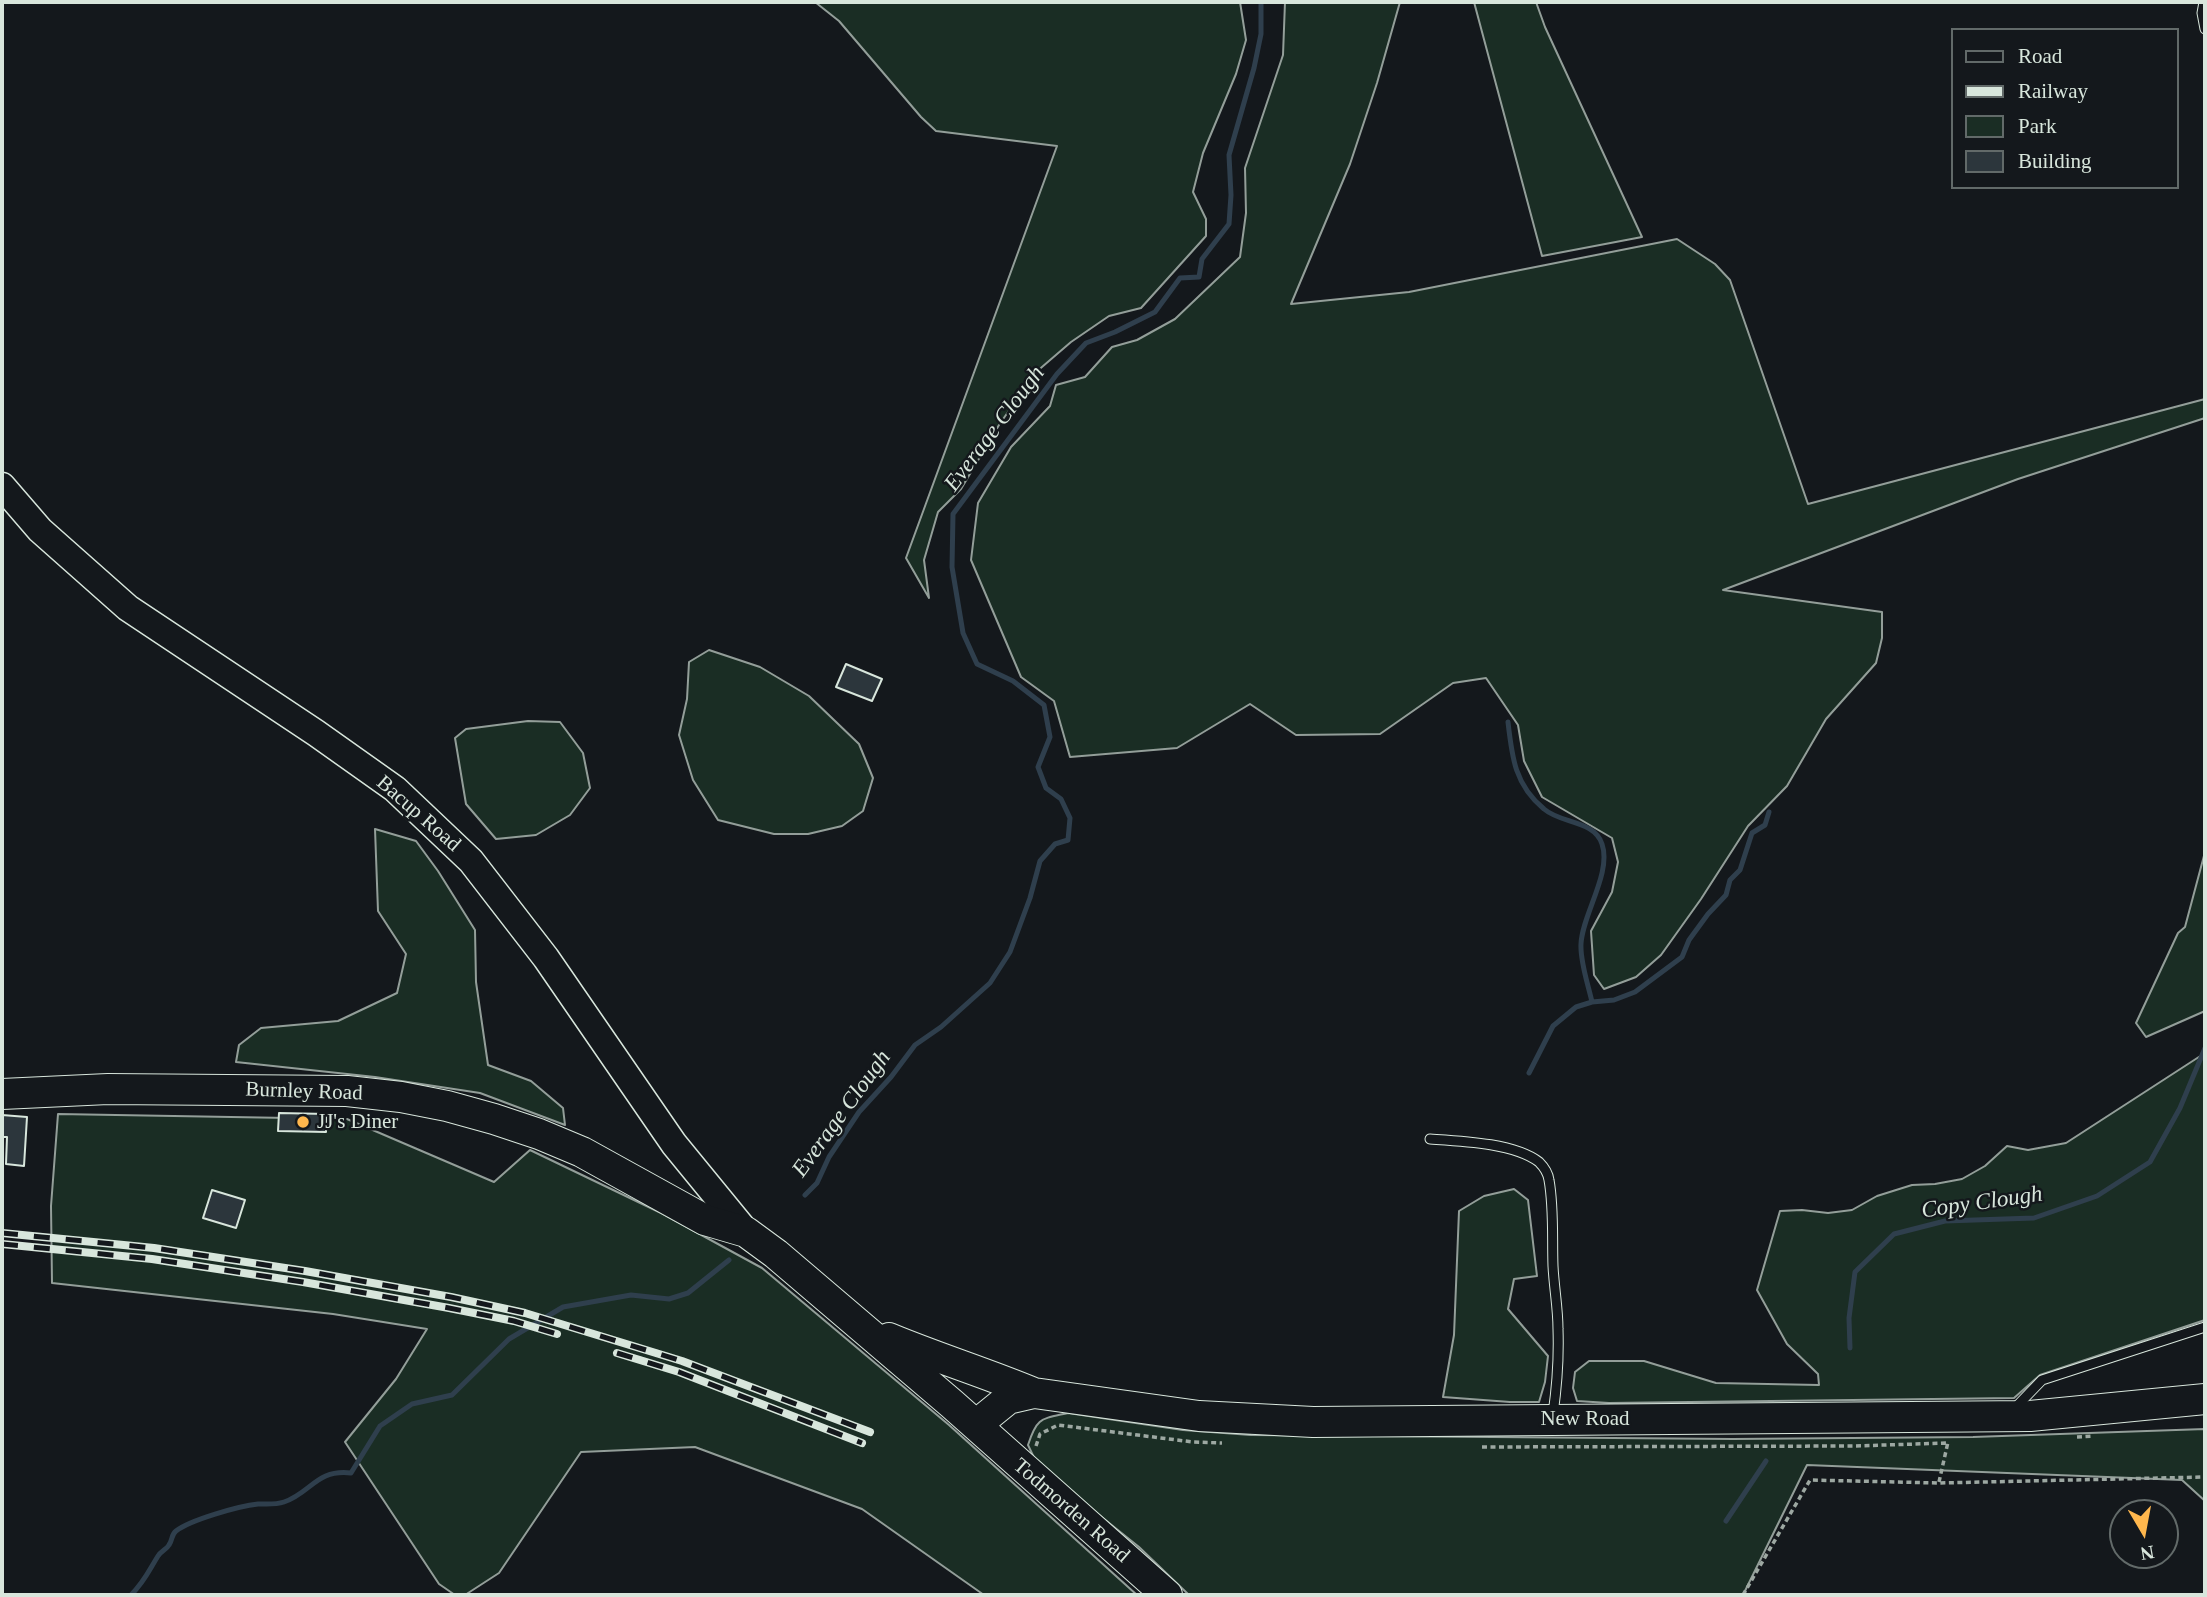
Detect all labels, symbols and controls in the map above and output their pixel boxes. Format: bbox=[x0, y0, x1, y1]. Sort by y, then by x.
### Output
legend bbox=[1952, 28, 2179, 189]
text: Road bbox=[2018, 44, 2062, 68]
text: Railway bbox=[2018, 79, 2088, 103]
text: Park bbox=[2018, 114, 2057, 138]
text: Building bbox=[2018, 149, 2092, 173]
water label: Everage Clough bbox=[939, 361, 1051, 497]
street label: Bacup Road bbox=[371, 771, 465, 857]
water label: Everage Clough bbox=[787, 1045, 897, 1183]
street label: Burnley Road bbox=[245, 1077, 363, 1107]
place label: JJ's Diner bbox=[317, 1109, 398, 1135]
marker: JJ's Diner bbox=[295, 1114, 311, 1130]
water label: Copy Clough bbox=[1920, 1181, 2044, 1225]
street label: New Road bbox=[1540, 1406, 1630, 1432]
street label: Todmorden Road bbox=[1008, 1454, 1134, 1568]
north arrow bbox=[2109, 1499, 2179, 1569]
text: N bbox=[2139, 1542, 2156, 1565]

